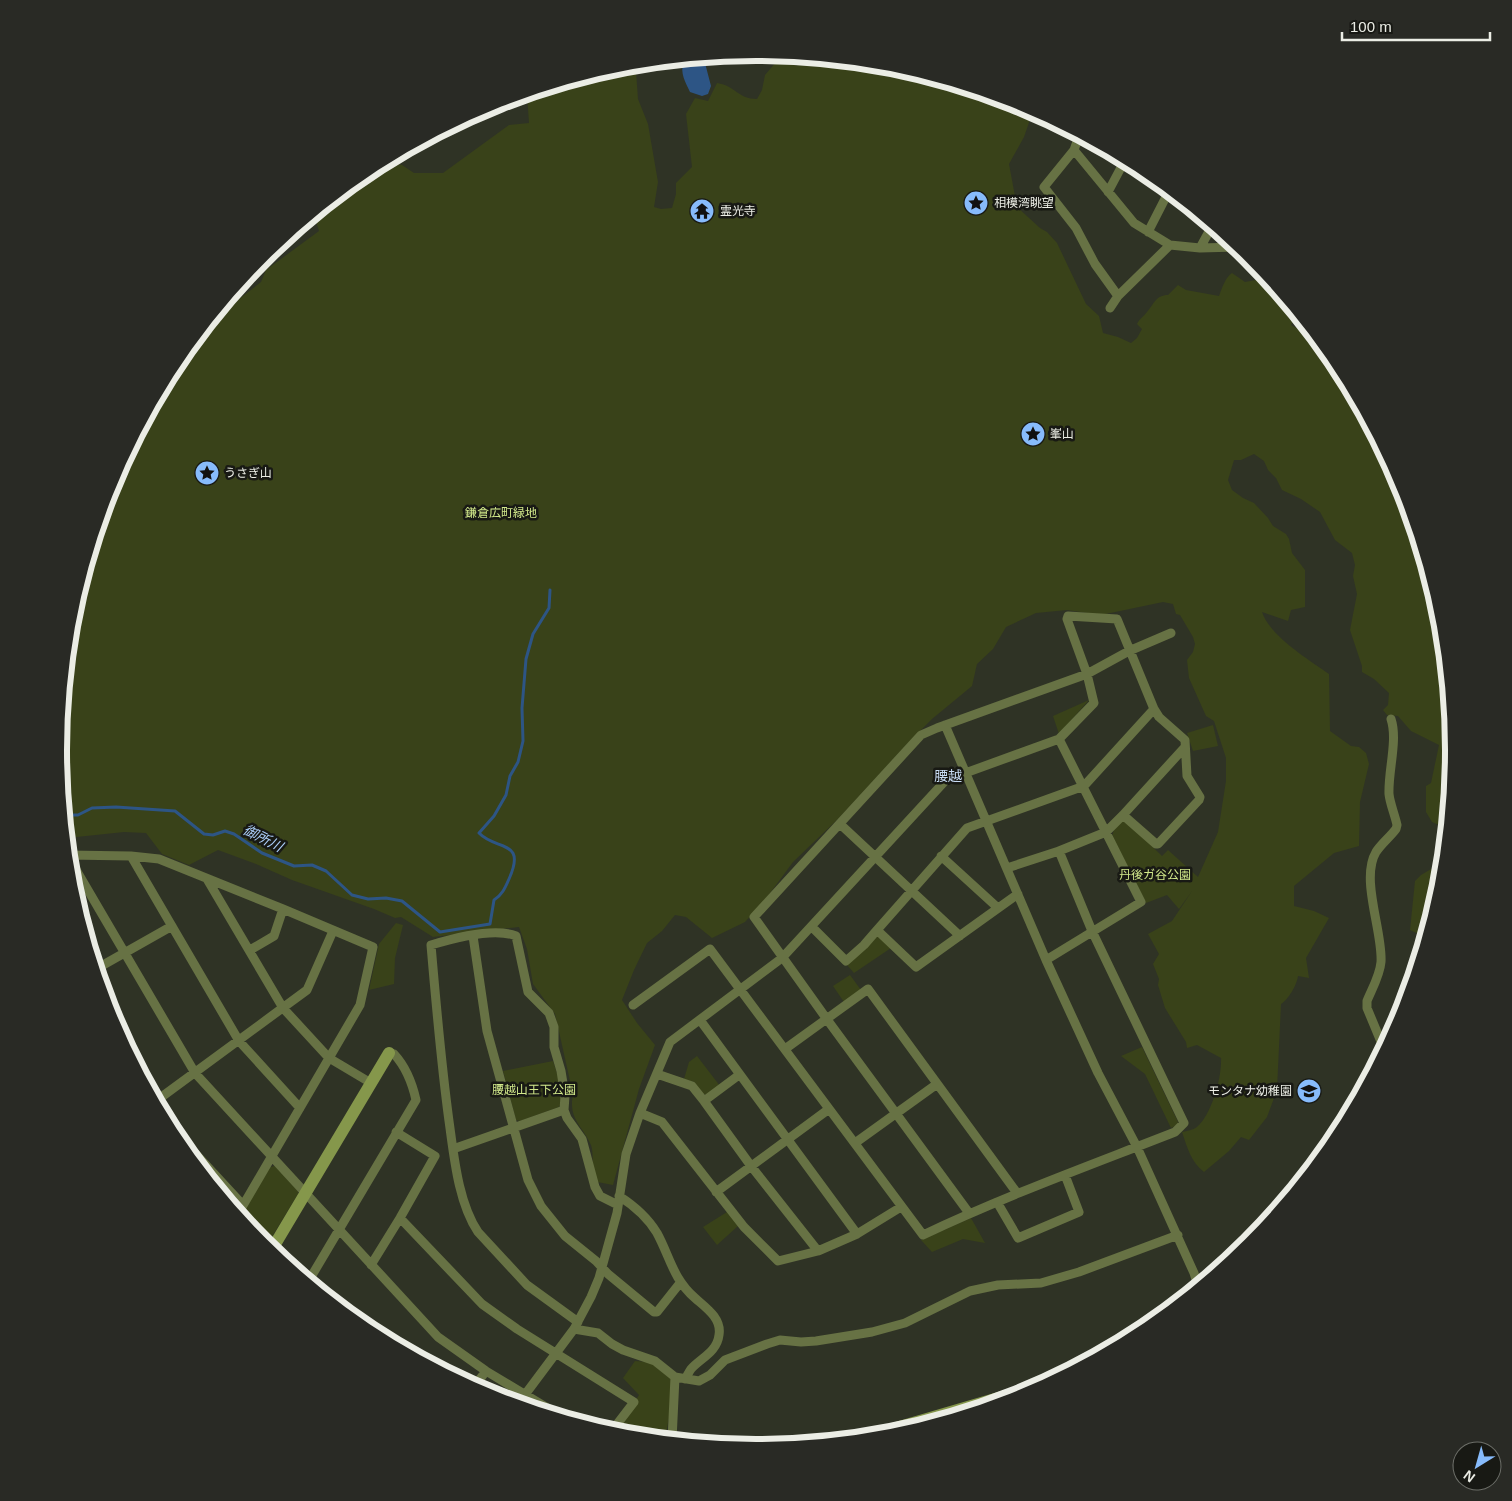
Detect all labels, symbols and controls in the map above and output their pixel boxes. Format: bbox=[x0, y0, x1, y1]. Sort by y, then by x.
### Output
scale bar bbox=[1342, 10, 1490, 42]
text: 100 m bbox=[1350, 18, 1392, 35]
place icon: 相模湾眺望 bbox=[963, 190, 989, 216]
place label: 相模湾眺望 bbox=[994, 196, 1054, 210]
temple icon: 霊光寺 bbox=[689, 198, 715, 224]
place label: 霊光寺 bbox=[720, 204, 756, 218]
place icon: 峯山 bbox=[1020, 421, 1046, 447]
place label: 峯山 bbox=[1050, 427, 1074, 441]
place icon: うさぎ山 bbox=[194, 460, 220, 486]
place label: うさぎ山 bbox=[224, 466, 272, 480]
park label: 鎌倉広町緑地 bbox=[465, 506, 537, 520]
district label: 腰越 bbox=[934, 768, 962, 784]
water label: 御所川 bbox=[241, 821, 287, 856]
park label: 丹後ガ谷公園 bbox=[1119, 868, 1191, 882]
school or university icon: モンタナ幼稚園 bbox=[1296, 1078, 1322, 1104]
park label: 腰越山王下公園 bbox=[492, 1083, 576, 1097]
place label: モンタナ幼稚園 bbox=[1208, 1084, 1292, 1098]
north arrow bbox=[1452, 1441, 1502, 1491]
text: N bbox=[1460, 1467, 1478, 1486]

